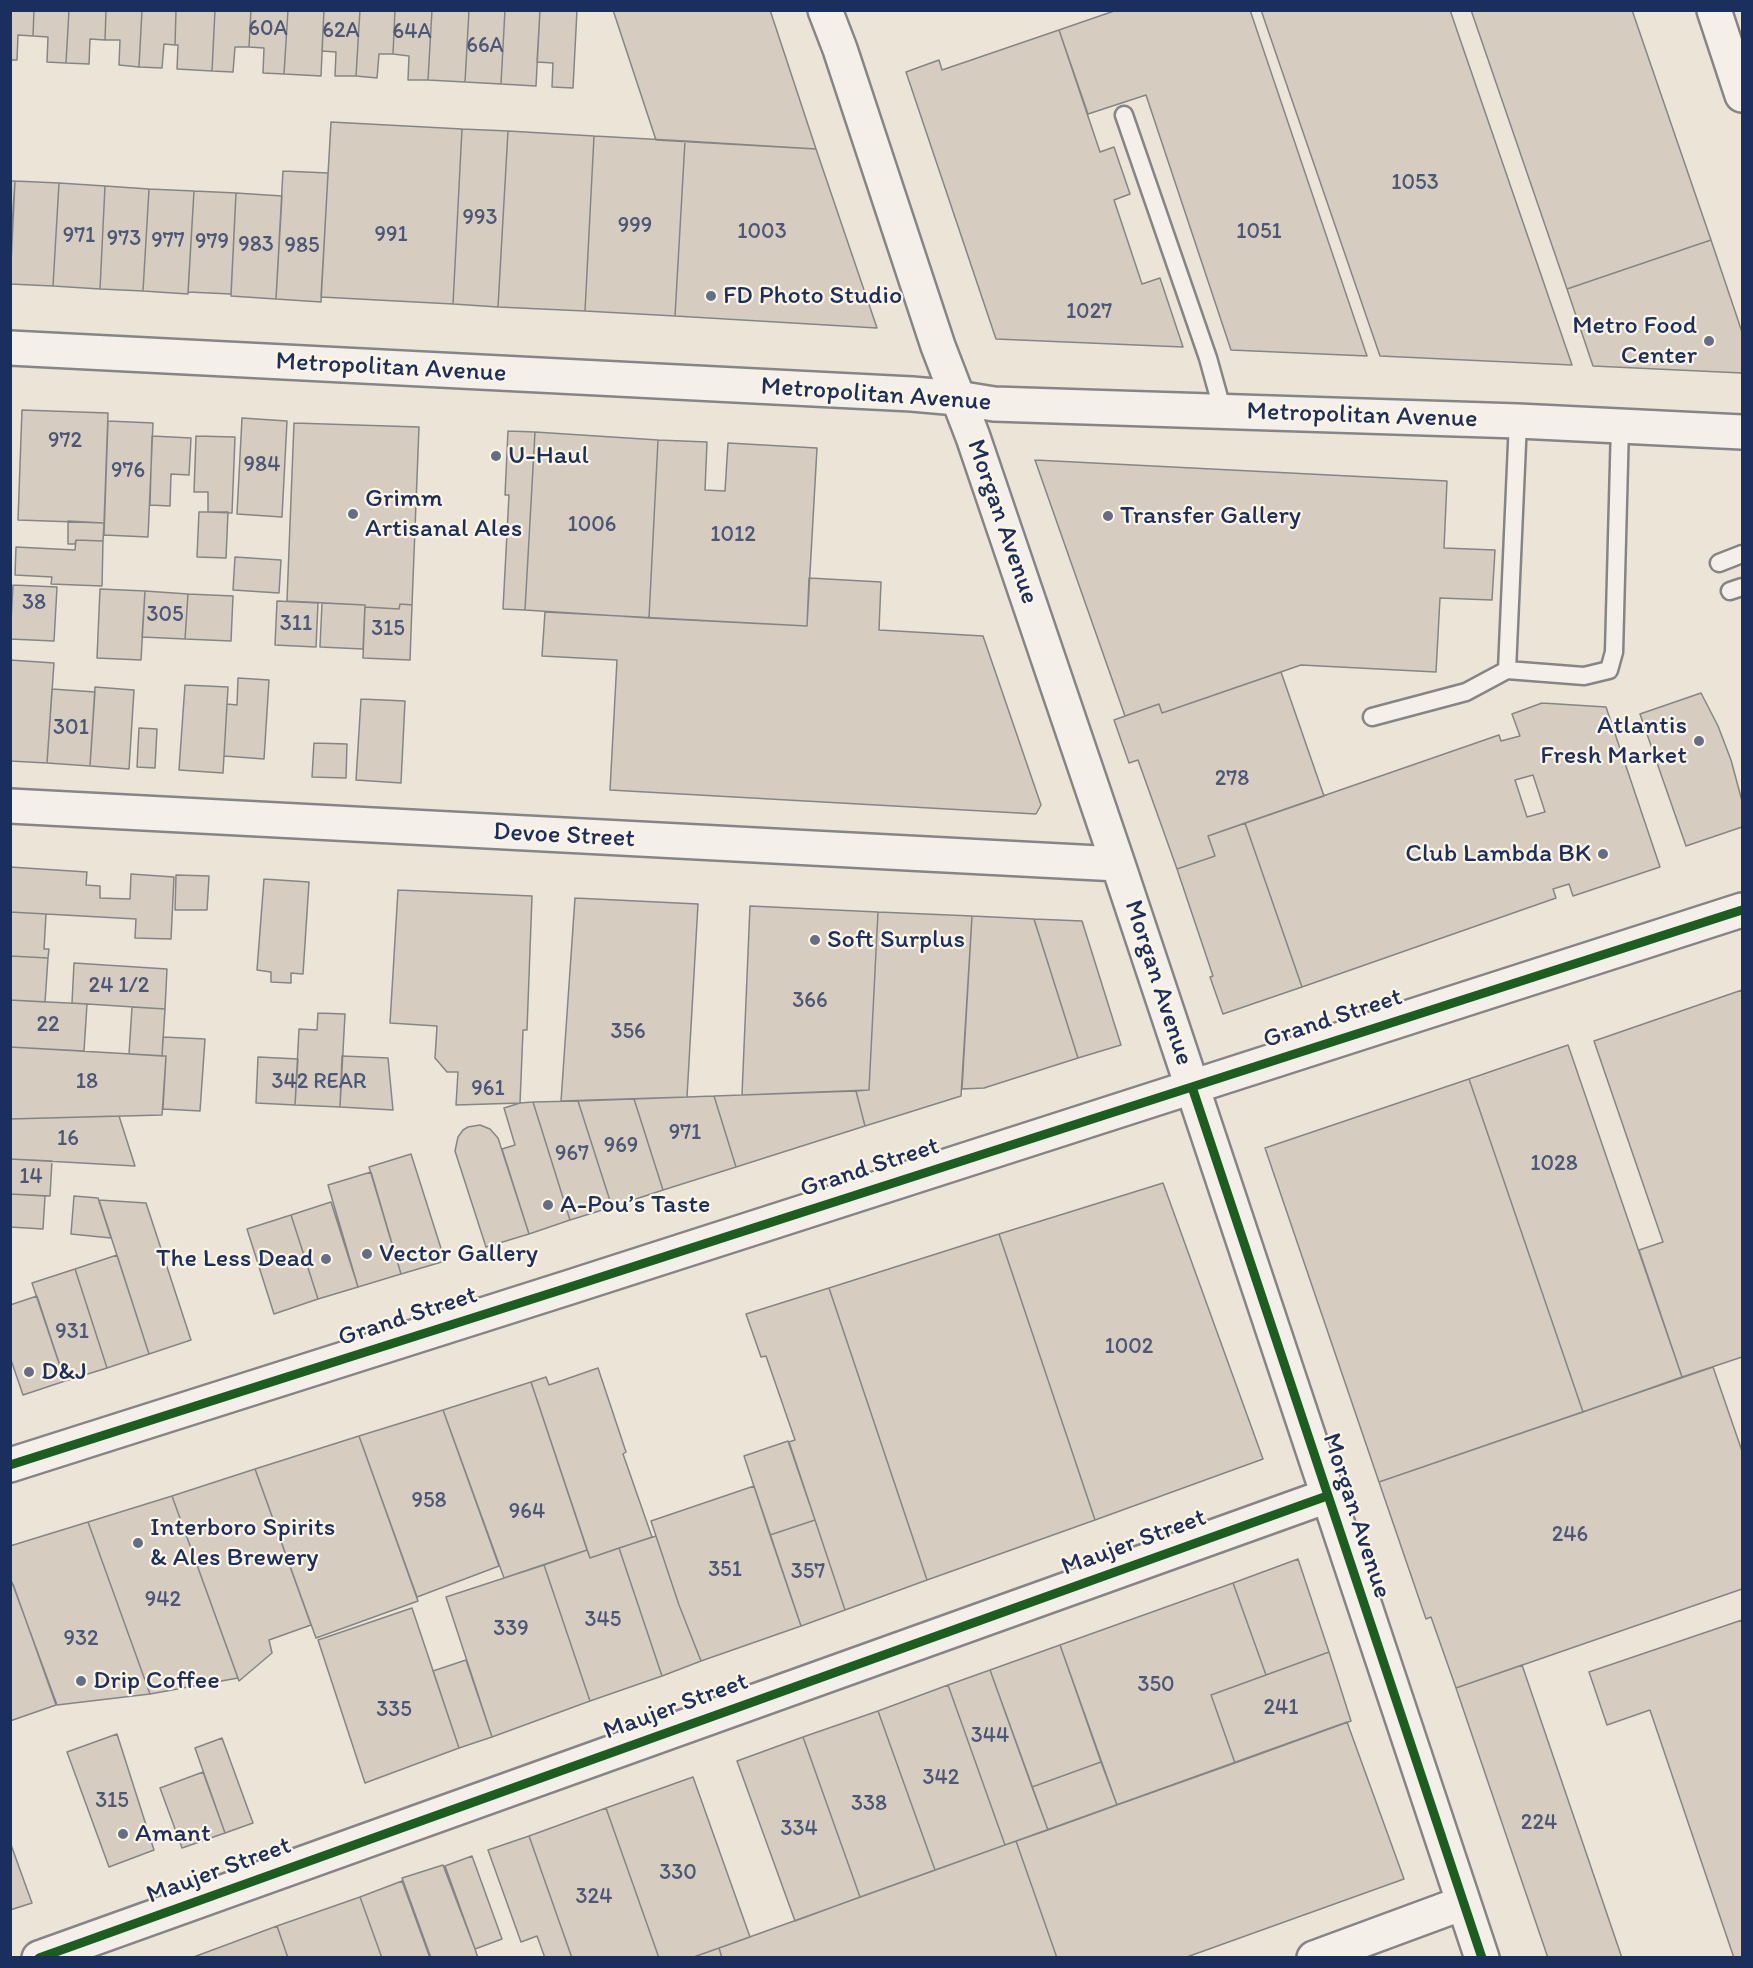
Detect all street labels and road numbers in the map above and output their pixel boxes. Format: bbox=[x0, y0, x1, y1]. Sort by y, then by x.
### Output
street label: Metropolitan Avenue bbox=[275, 346, 507, 390]
street label: Metropolitan Avenue bbox=[760, 371, 992, 419]
street label: Metropolitan Avenue bbox=[1246, 396, 1478, 436]
street label: Morgan Avenue bbox=[959, 436, 1045, 608]
street label: Devoe Street bbox=[492, 817, 636, 855]
street label: Morgan Avenue bbox=[1117, 896, 1199, 1070]
street label: Grand Street bbox=[1260, 982, 1406, 1056]
street label: Grand Street bbox=[797, 1131, 943, 1205]
street label: Grand Street bbox=[335, 1280, 481, 1354]
street label: Morgan Avenue bbox=[1315, 1429, 1397, 1603]
street label: Maujer Street bbox=[1057, 1502, 1211, 1584]
street label: Maujer Street bbox=[599, 1666, 753, 1748]
street label: Maujer Street bbox=[142, 1830, 296, 1912]

